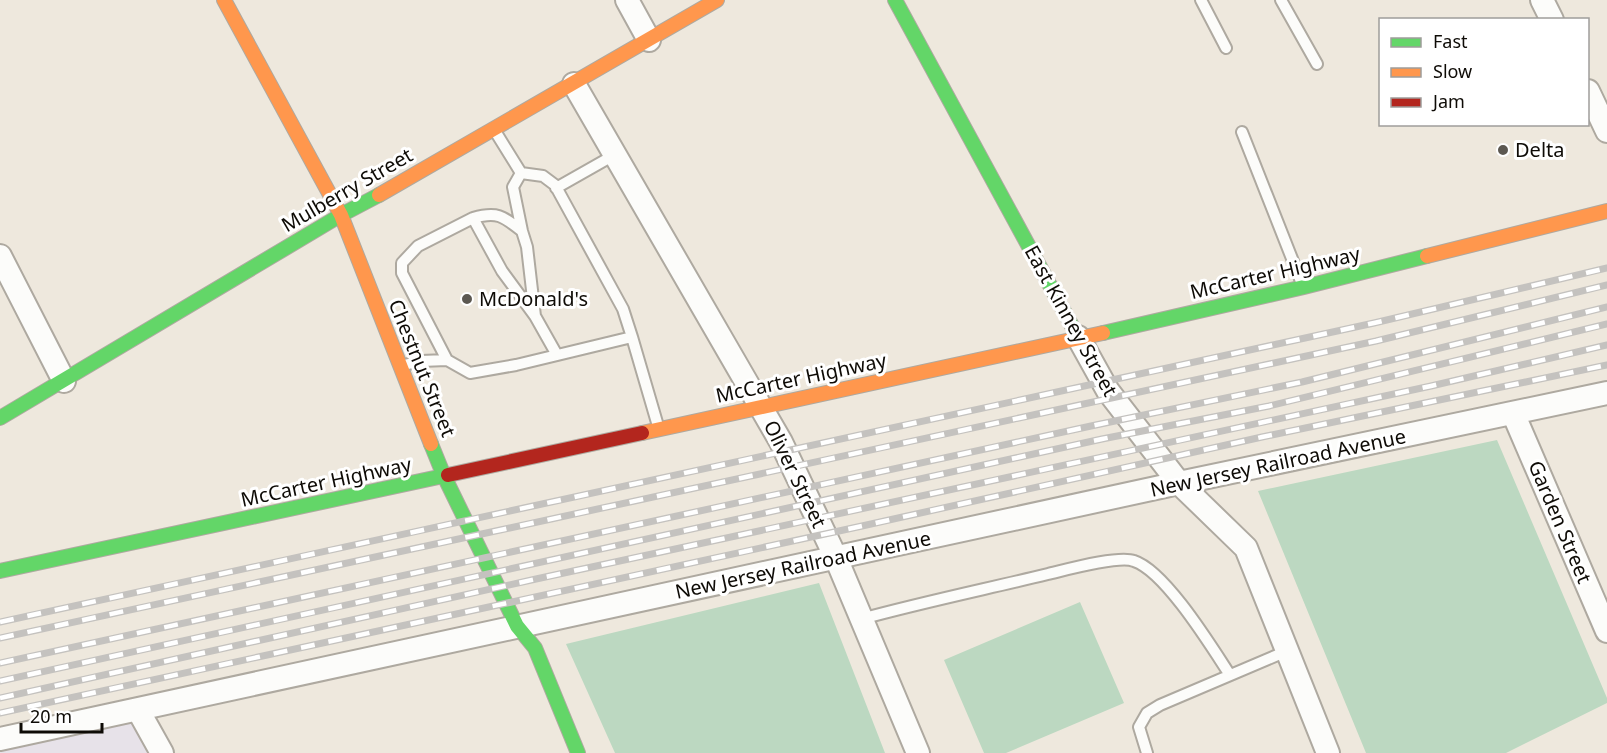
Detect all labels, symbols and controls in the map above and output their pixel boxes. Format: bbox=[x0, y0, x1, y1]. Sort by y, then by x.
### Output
legend bbox=[1379, 18, 1589, 126]
text: Fast bbox=[1433, 29, 1468, 53]
text: Slow bbox=[1433, 59, 1472, 83]
text: Jam bbox=[1431, 89, 1465, 113]
place label: Delta bbox=[1515, 136, 1564, 163]
street label: Mulberry Street bbox=[276, 141, 417, 238]
marker: Delta bbox=[1496, 143, 1510, 157]
street label: East Kinney Street bbox=[1019, 240, 1124, 401]
street label: McCarter Highway bbox=[1187, 240, 1363, 305]
place label: McDonald's bbox=[479, 285, 588, 312]
marker: McDonald's bbox=[460, 292, 474, 306]
street label: Chestnut Street bbox=[383, 295, 462, 441]
street label: McCarter Highway bbox=[713, 346, 889, 409]
street label: Oliver Street bbox=[758, 415, 833, 532]
street label: New Jersey Railroad Avenue bbox=[1148, 422, 1408, 503]
street label: McCarter Highway bbox=[238, 450, 414, 513]
street label: Garden Street bbox=[1523, 456, 1598, 587]
street label: New Jersey Railroad Avenue bbox=[673, 524, 933, 605]
scale bar bbox=[21, 696, 102, 734]
text: 20 m bbox=[30, 704, 72, 728]

